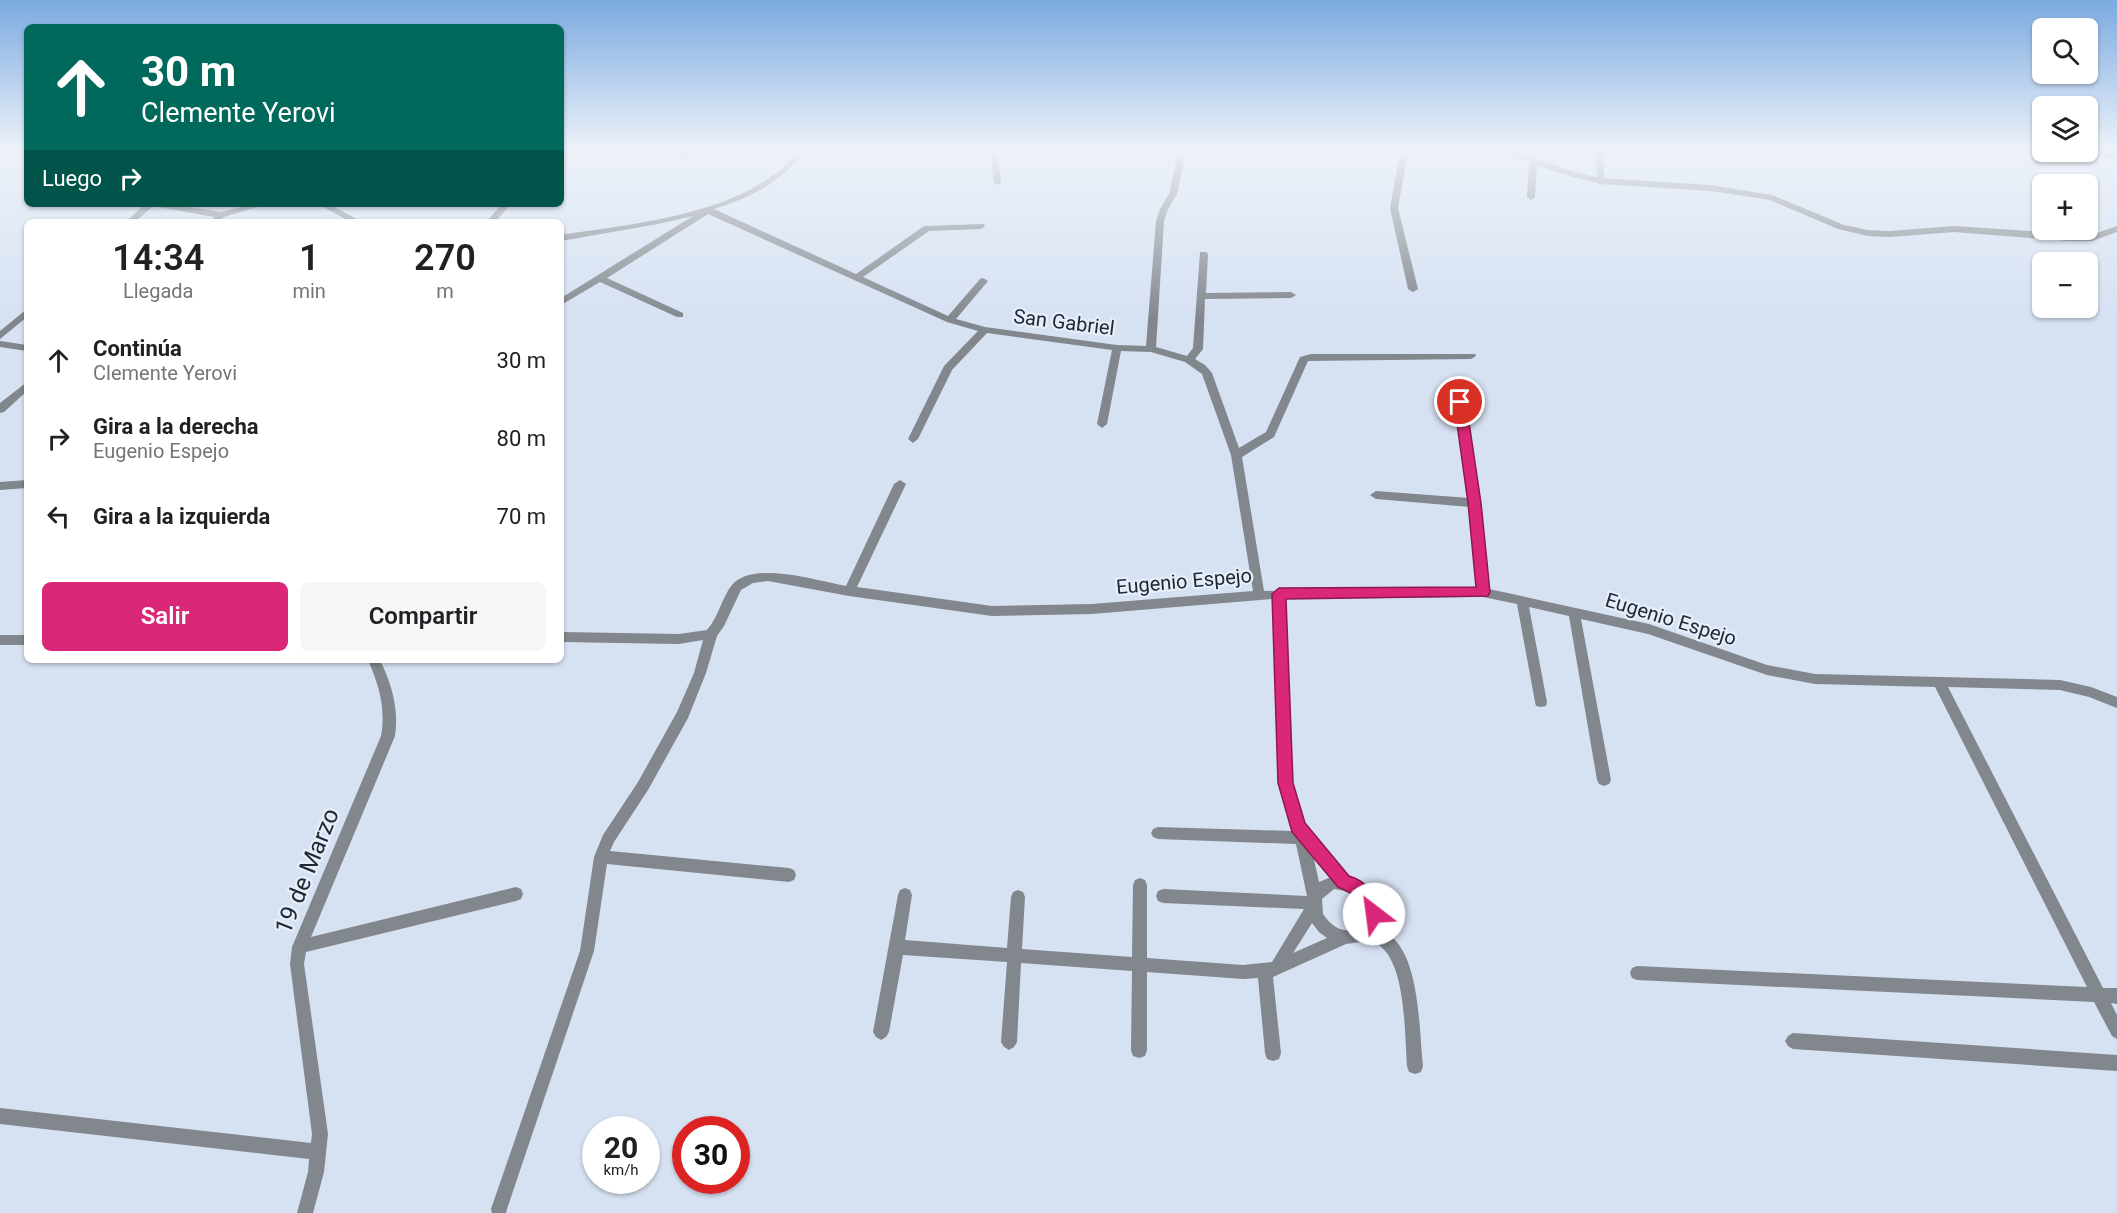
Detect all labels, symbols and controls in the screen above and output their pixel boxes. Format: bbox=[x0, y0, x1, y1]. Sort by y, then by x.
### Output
map controls bbox=[2032, 18, 2098, 318]
button: search bbox=[2032, 18, 2098, 84]
text: 30 m bbox=[141, 47, 236, 96]
icon: ahead bbox=[42, 48, 120, 126]
button: layers bbox=[2032, 96, 2098, 162]
text: Clemente Yerovi bbox=[141, 97, 336, 129]
icon: right bbox=[114, 162, 147, 195]
text: Luego bbox=[42, 166, 102, 191]
button: + bbox=[2032, 174, 2098, 240]
text: 14:34 bbox=[112, 237, 204, 279]
text: 1 bbox=[299, 237, 319, 279]
text: 270 bbox=[414, 237, 476, 279]
button: − bbox=[2032, 252, 2098, 318]
text: Llegada bbox=[123, 279, 193, 303]
text: min bbox=[292, 279, 326, 303]
text: m bbox=[436, 279, 454, 303]
street label: San Gabriel bbox=[1012, 304, 1116, 340]
text: Continúa bbox=[93, 336, 182, 361]
icon: ahead bbox=[42, 344, 75, 377]
text: 30 m bbox=[497, 348, 546, 373]
text: Clemente Yerovi bbox=[93, 361, 237, 385]
pin bbox=[1434, 376, 1485, 427]
icon: arrive bbox=[1443, 385, 1476, 418]
text: Gira a la derecha bbox=[93, 414, 259, 439]
icon: right bbox=[42, 422, 75, 455]
text: 80 m bbox=[497, 426, 546, 451]
text: Eugenio Espejo bbox=[93, 439, 229, 463]
icon: left bbox=[42, 500, 75, 533]
text: Gira a la izquierda bbox=[93, 504, 270, 529]
text: 70 m bbox=[497, 504, 546, 529]
street label: Eugenio Espejo bbox=[1115, 563, 1253, 599]
button: Salir bbox=[42, 582, 288, 651]
button: Compartir bbox=[300, 582, 546, 651]
street label: Eugenio Espejo bbox=[1602, 588, 1740, 650]
street label: 19 de Marzo bbox=[269, 804, 345, 938]
position arrow bbox=[1342, 882, 1406, 946]
speed limit sign: 30 bbox=[672, 1116, 750, 1194]
text: 20 bbox=[604, 1130, 638, 1165]
text: km/h bbox=[603, 1161, 639, 1179]

